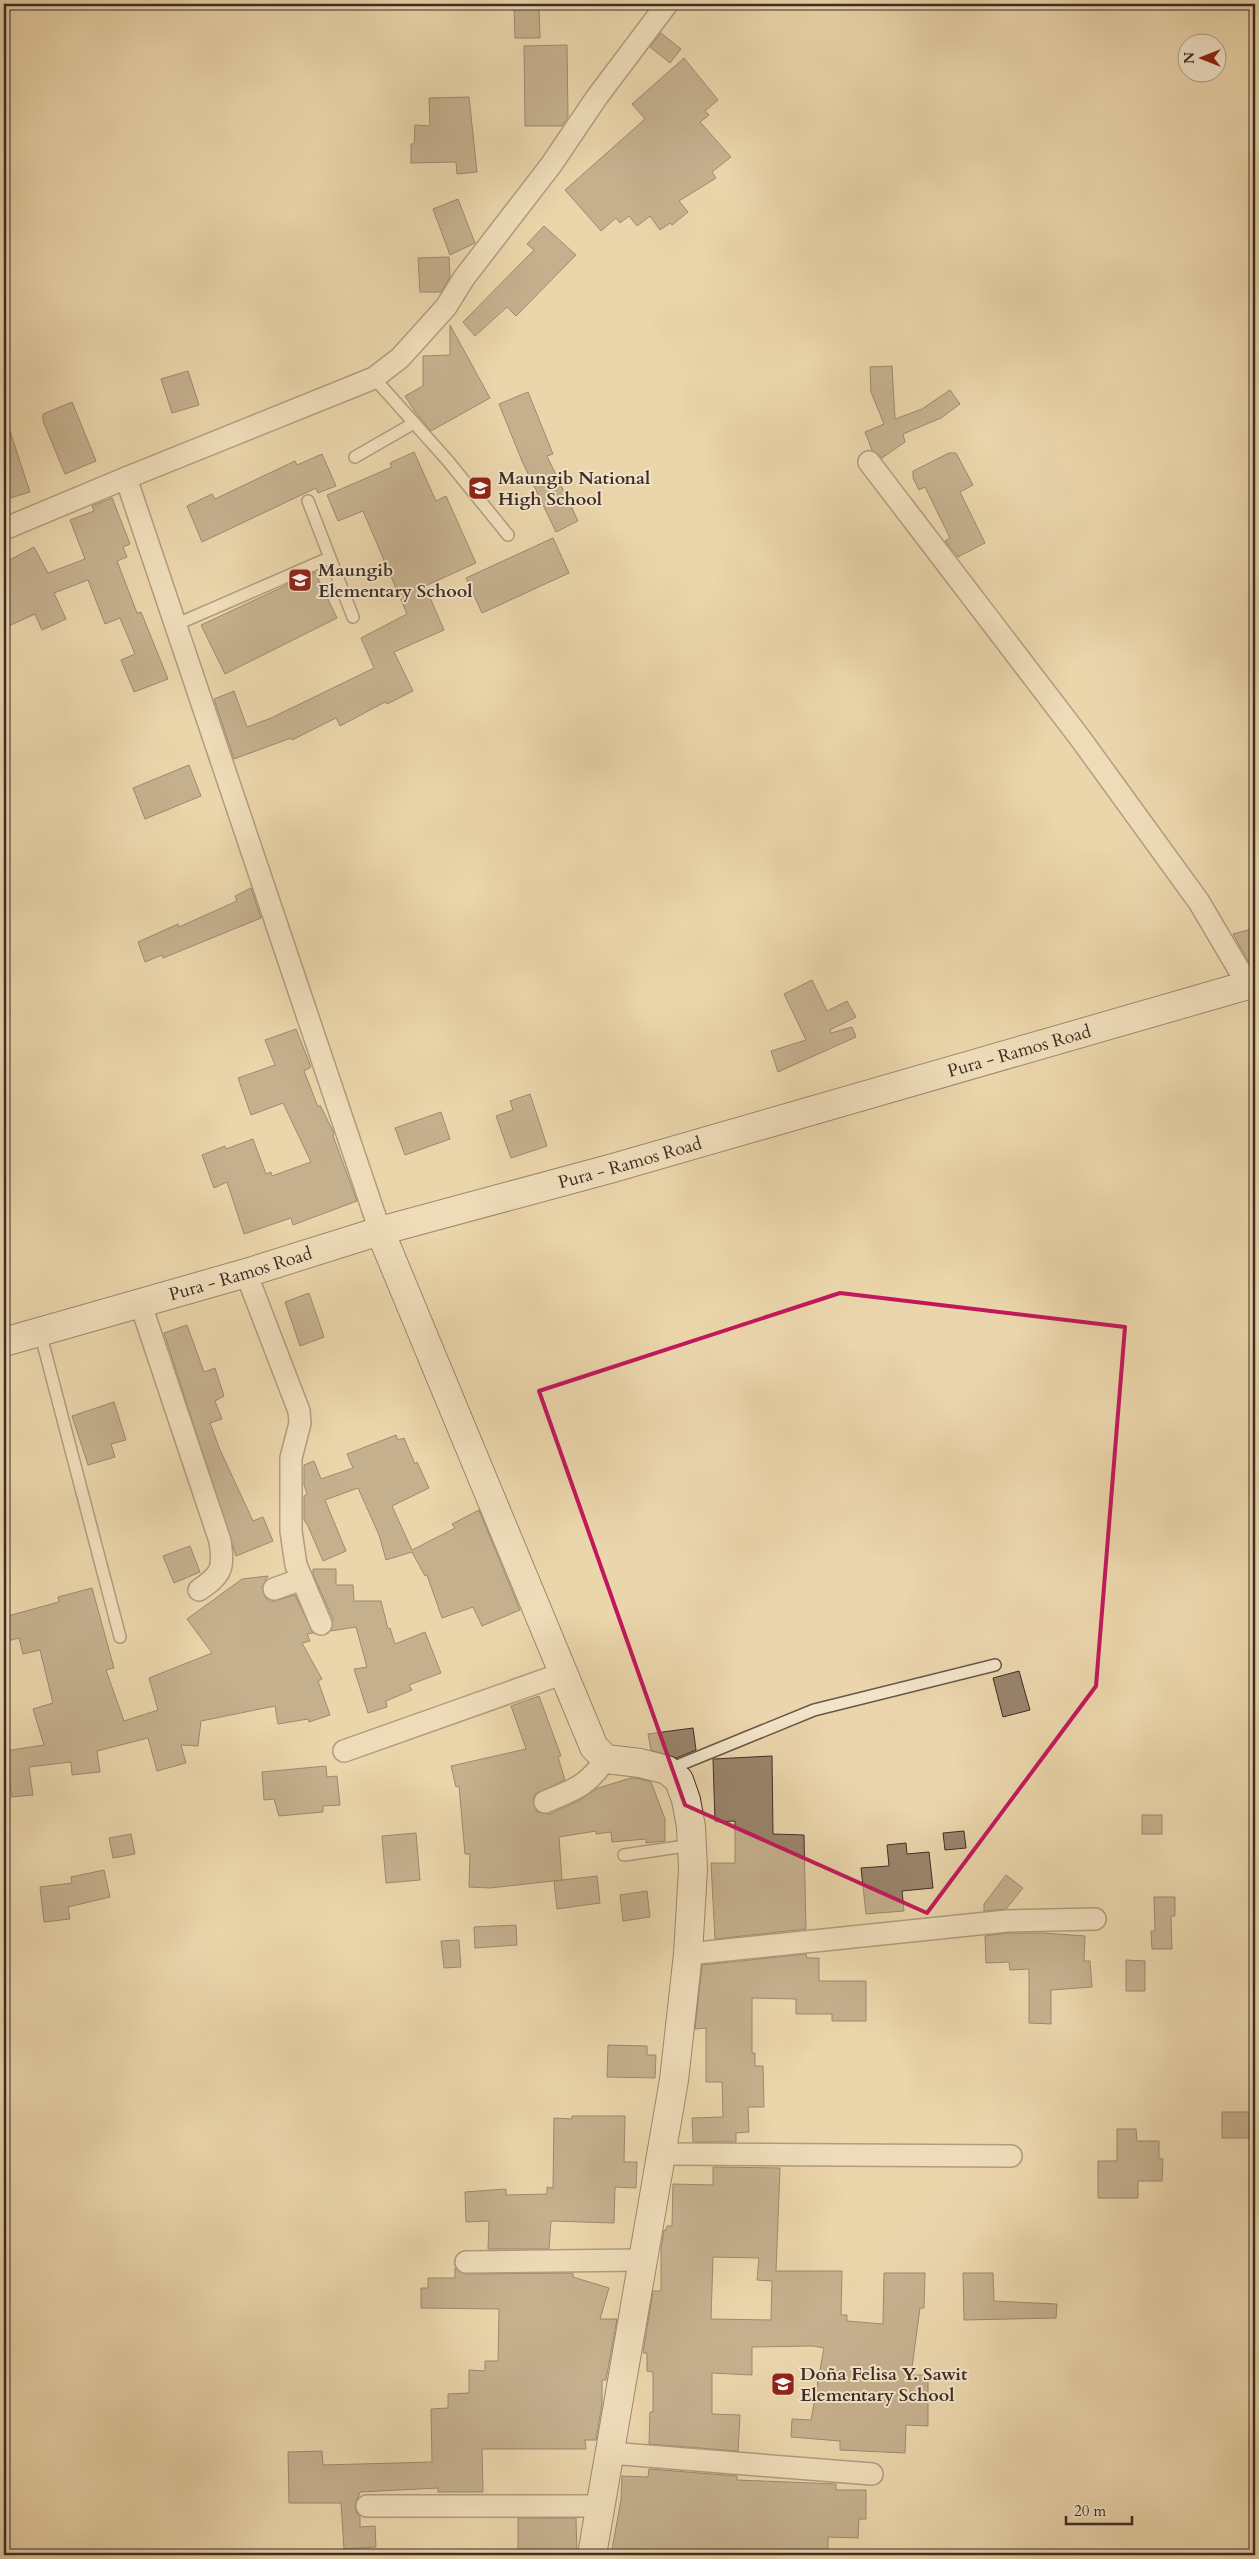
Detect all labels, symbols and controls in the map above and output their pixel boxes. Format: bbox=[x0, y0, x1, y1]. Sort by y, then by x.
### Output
north arrow bbox=[1176, 32, 1226, 82]
text: N bbox=[1180, 52, 1199, 64]
place label: Maungib National High School bbox=[498, 466, 650, 512]
school or university icon: Maungib National High School bbox=[467, 475, 493, 501]
place label: Maungib Elementary School bbox=[318, 558, 472, 604]
school or university icon: Maungib Elementary School bbox=[287, 567, 313, 593]
street label: Pura - Ramos Road bbox=[944, 1018, 1094, 1084]
street label: Pura - Ramos Road bbox=[555, 1130, 705, 1195]
street label: Pura - Ramos Road bbox=[166, 1240, 316, 1307]
place label: Doña Felisa Y. Sawit Elementary School bbox=[800, 2362, 968, 2408]
school or university icon: Doña Felisa Y. Sawit Elementary School bbox=[770, 2371, 796, 2397]
scale bar bbox=[1066, 2494, 1133, 2526]
text: 20 m bbox=[1074, 2501, 1106, 2521]

